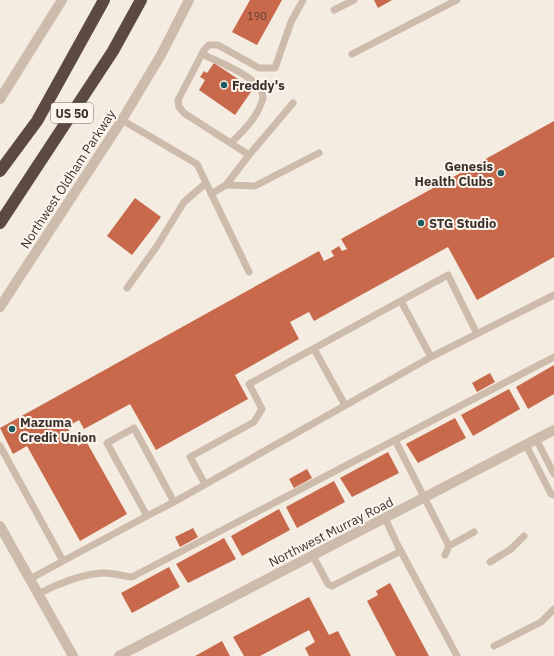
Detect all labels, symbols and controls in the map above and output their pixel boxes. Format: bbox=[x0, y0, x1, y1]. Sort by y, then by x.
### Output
house number: 190 bbox=[247, 9, 267, 23]
place label: Freddy's bbox=[232, 77, 285, 94]
marker: Freddy's bbox=[219, 80, 229, 90]
road number: US 50 bbox=[51, 103, 93, 123]
street label: Northwest Oldham Parkway bbox=[17, 106, 120, 252]
place label: Genesis Health Clubs bbox=[415, 158, 493, 190]
marker: Genesis Health Clubs bbox=[496, 168, 506, 178]
place label: STG Studio bbox=[429, 215, 496, 232]
marker: STG Studio bbox=[416, 218, 426, 228]
place label: Mazuma Credit Union bbox=[20, 414, 96, 446]
marker: Mazuma Credit Union bbox=[7, 424, 17, 434]
street label: Northwest Murray Road bbox=[266, 493, 396, 571]

